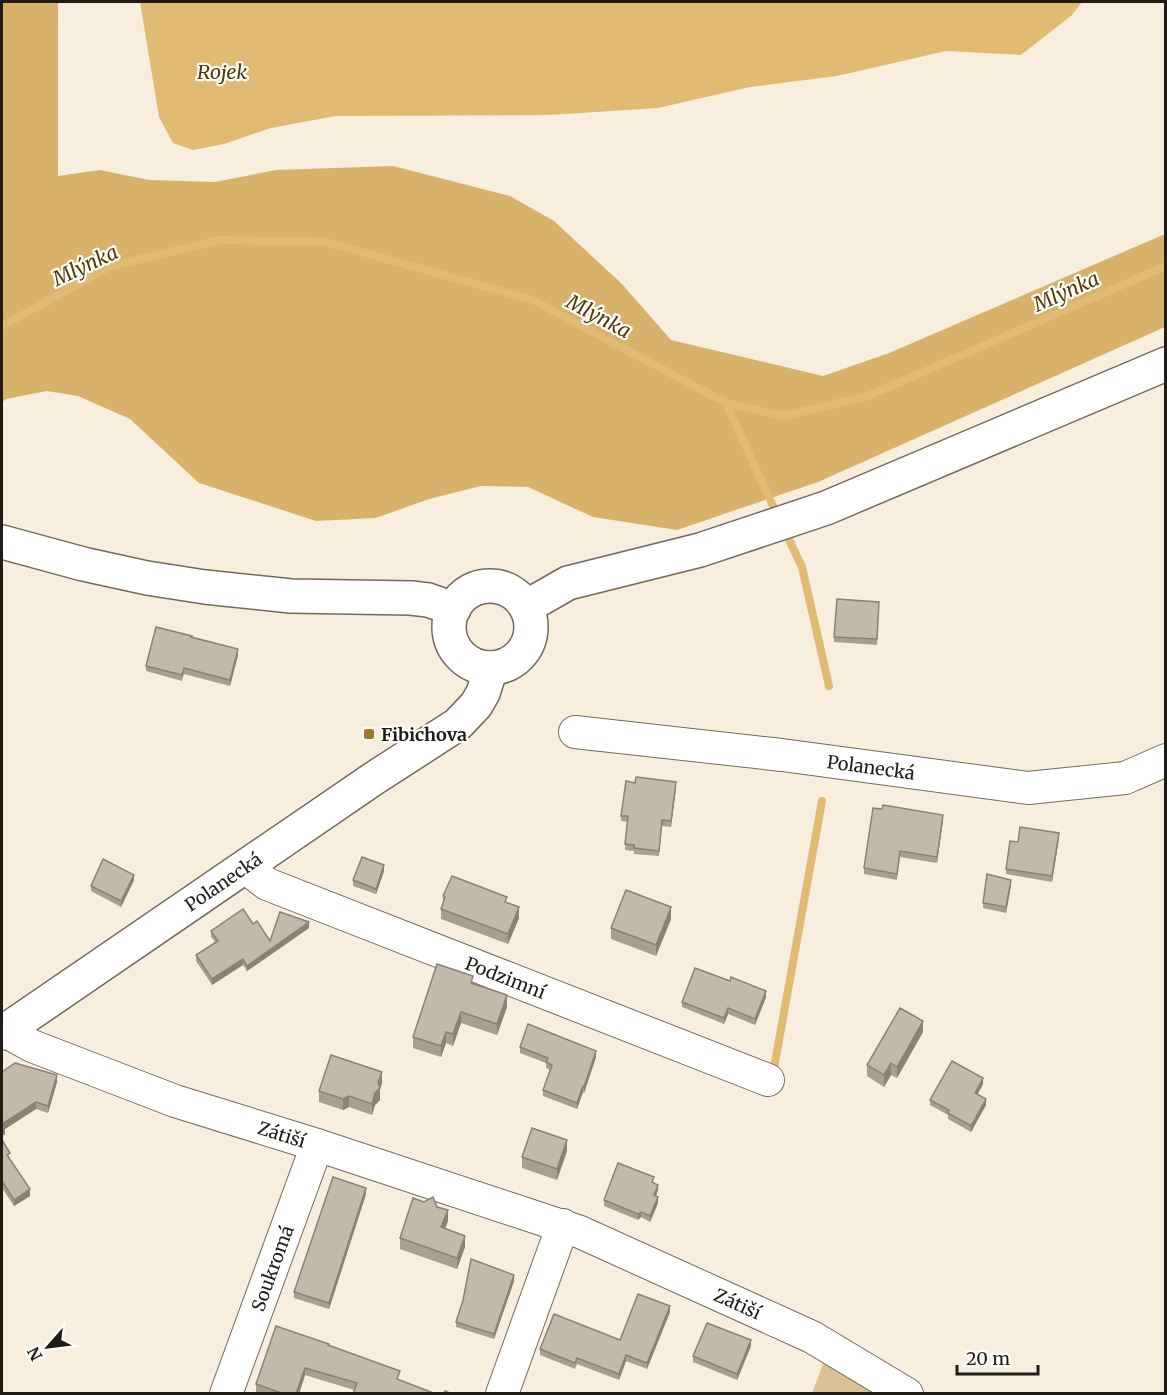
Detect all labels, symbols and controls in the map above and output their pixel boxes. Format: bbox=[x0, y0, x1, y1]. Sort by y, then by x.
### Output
water label: Rojek bbox=[197, 59, 247, 84]
water label: Mlýnka bbox=[47, 239, 122, 291]
water label: Mlýnka bbox=[1028, 265, 1103, 317]
water label: Mlýnka bbox=[562, 288, 635, 343]
place label: Fibichova bbox=[381, 723, 467, 746]
marker: Fibichova bbox=[362, 727, 376, 741]
street label: Polanecká bbox=[826, 750, 917, 784]
street label: Polanecká bbox=[180, 847, 266, 916]
street label: Podzimní bbox=[462, 951, 550, 1004]
street label: Zátiší bbox=[255, 1116, 310, 1153]
street label: Soukromá bbox=[246, 1222, 298, 1314]
street label: Zátiší bbox=[711, 1283, 766, 1324]
north arrow bbox=[18, 1317, 78, 1377]
scale bar bbox=[957, 1338, 1038, 1376]
text: N bbox=[23, 1343, 47, 1364]
text: 20 m bbox=[966, 1347, 1010, 1370]

